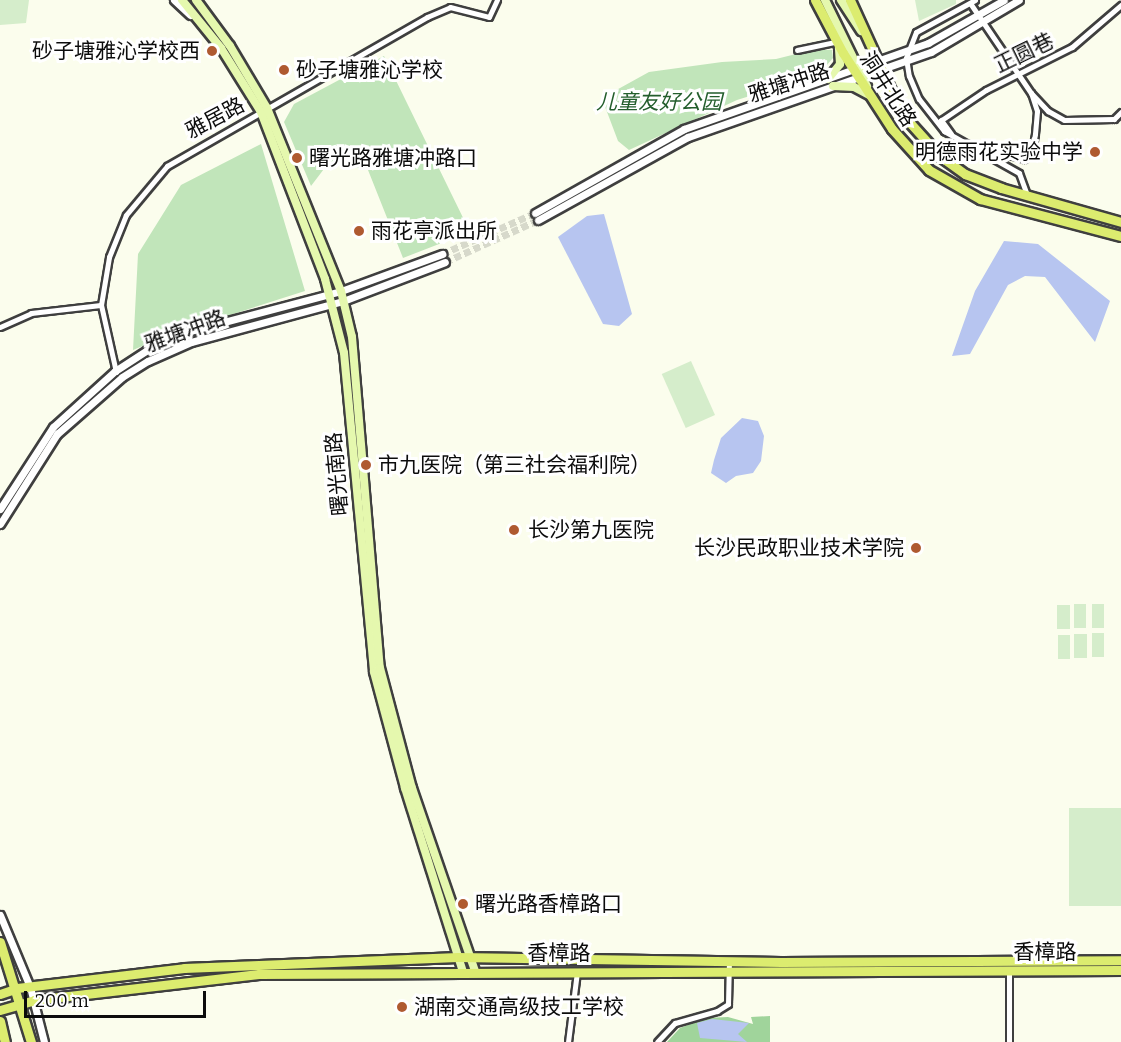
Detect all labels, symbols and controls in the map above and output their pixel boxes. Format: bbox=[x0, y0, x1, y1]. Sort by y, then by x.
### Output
street label: 正圆巷 bbox=[990, 28, 1058, 78]
place label: 砂子塘雅沁学校西 bbox=[32, 38, 200, 64]
marker: 砂子塘雅沁学校西 bbox=[205, 44, 219, 58]
street label: 洞井北路 bbox=[855, 47, 921, 131]
place label: 砂子塘雅沁学校 bbox=[296, 57, 443, 83]
street label: 雅塘冲路 bbox=[745, 58, 833, 108]
marker: 砂子塘雅沁学校 bbox=[277, 63, 291, 77]
park label: 儿童友好公园 bbox=[596, 89, 722, 115]
street label: 雅居路 bbox=[181, 92, 249, 144]
place label: 明德雨花实验中学 bbox=[915, 139, 1083, 165]
place label: 曙光路雅塘冲路口 bbox=[309, 145, 477, 171]
marker: 明德雨花实验中学 bbox=[1088, 145, 1102, 159]
marker: 曙光路雅塘冲路口 bbox=[290, 151, 304, 165]
place label: 雨花亭派出所 bbox=[371, 218, 497, 244]
marker: 雨花亭派出所 bbox=[352, 224, 366, 238]
street label: 雅塘冲路 bbox=[141, 305, 229, 357]
street label: 曙光南路 bbox=[321, 431, 353, 517]
place label: 市九医院（第三社会福利院） bbox=[378, 452, 651, 478]
marker: 市九医院（第三社会福利院） bbox=[359, 458, 373, 472]
place label: 长沙第九医院 bbox=[528, 517, 654, 543]
marker: 长沙第九医院 bbox=[505, 521, 523, 539]
place label: 长沙民政职业技术学院 bbox=[694, 535, 904, 561]
marker: 长沙民政职业技术学院 bbox=[909, 541, 923, 555]
place label: 曙光路香樟路口 bbox=[475, 891, 622, 917]
marker: 曙光路香樟路口 bbox=[456, 897, 470, 911]
street label: 香樟路 bbox=[1014, 939, 1076, 965]
street label: 香樟路 bbox=[528, 940, 590, 966]
scale bar bbox=[27, 979, 208, 1017]
text: 200 m bbox=[35, 990, 89, 1012]
place label: 湖南交通高级技工学校 bbox=[414, 994, 624, 1020]
marker: 湖南交通高级技工学校 bbox=[395, 1000, 409, 1014]

